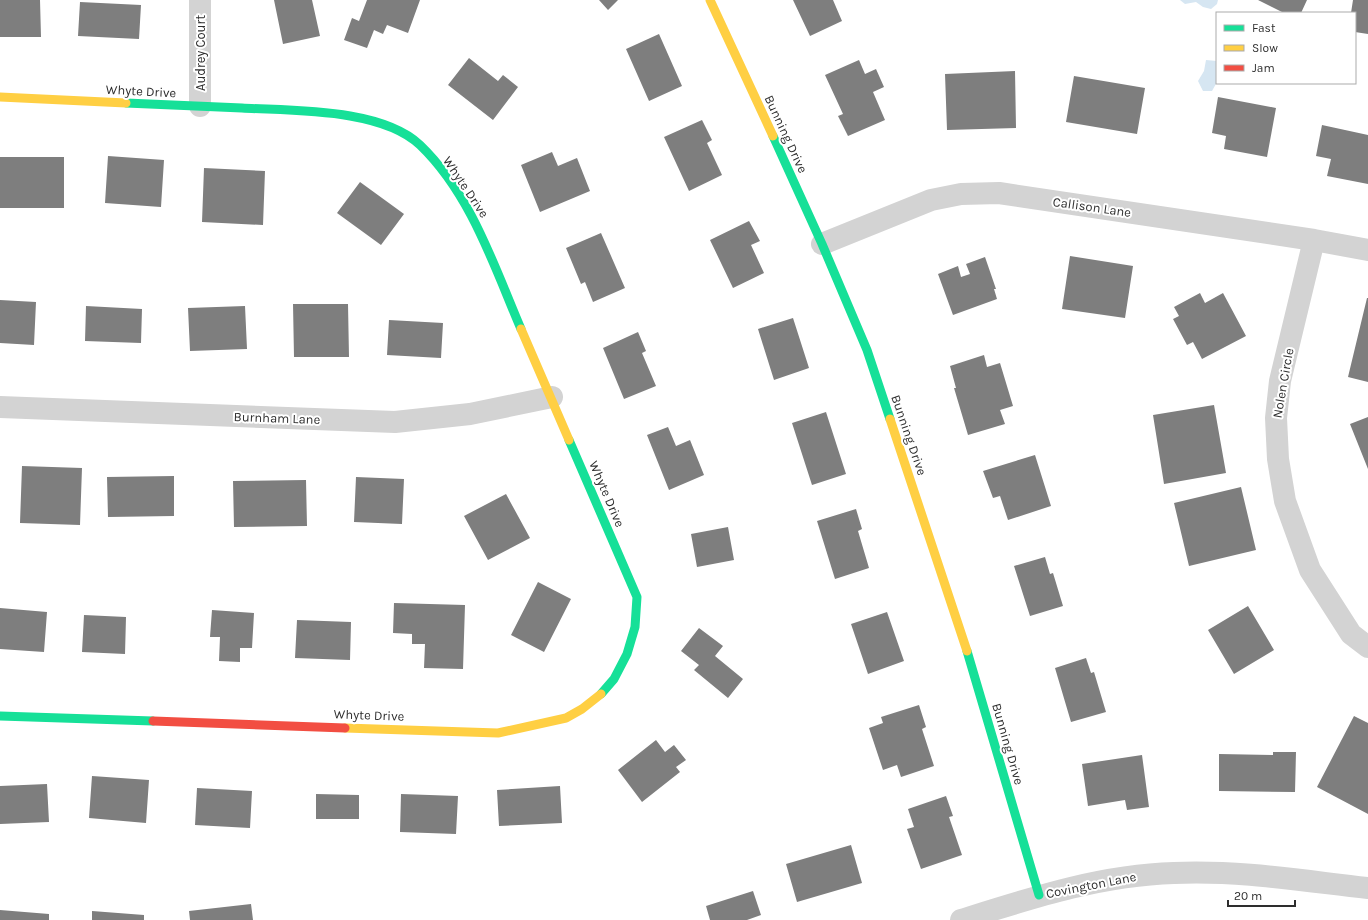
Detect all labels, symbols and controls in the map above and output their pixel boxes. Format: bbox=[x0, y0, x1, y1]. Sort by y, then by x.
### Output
legend bbox=[1216, 12, 1356, 84]
street label: Audrey Court bbox=[193, 15, 208, 91]
text: Fast bbox=[1252, 21, 1276, 35]
text: Slow bbox=[1252, 41, 1278, 55]
text: Jam bbox=[1252, 61, 1275, 75]
street label: Whyte Drive bbox=[105, 82, 177, 100]
street label: Bunning Drive bbox=[761, 93, 811, 176]
street label: Whyte Drive bbox=[440, 154, 492, 221]
street label: Callison Lane bbox=[1052, 194, 1132, 220]
street label: Nolen Circle bbox=[1269, 347, 1297, 419]
street label: Bunning Drive bbox=[888, 393, 930, 478]
street label: Burnham Lane bbox=[234, 409, 321, 427]
street label: Whyte Drive bbox=[586, 459, 628, 530]
street label: Bunning Drive bbox=[989, 701, 1027, 787]
street label: Whyte Drive bbox=[333, 706, 405, 724]
street label: Covington Lane bbox=[1045, 869, 1138, 901]
scale bar bbox=[1228, 882, 1295, 908]
text: 20 m bbox=[1234, 889, 1262, 903]

